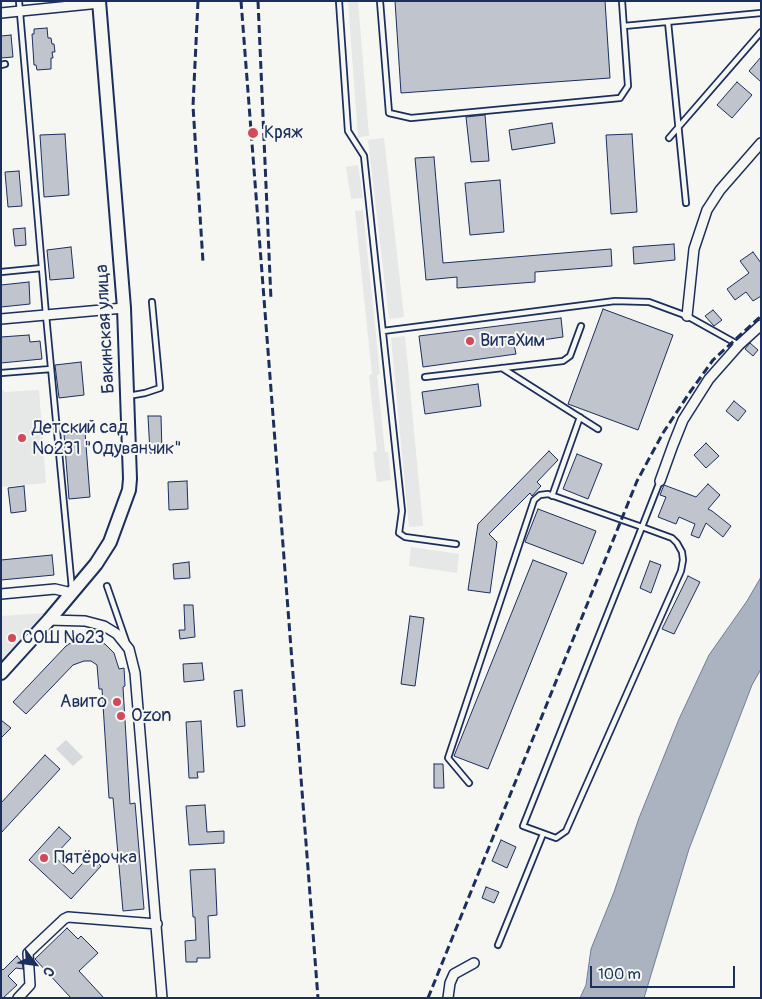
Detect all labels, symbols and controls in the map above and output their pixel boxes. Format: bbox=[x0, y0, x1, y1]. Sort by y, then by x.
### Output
place label: Кряж bbox=[264, 122, 303, 144]
marker: Кряж bbox=[246, 126, 260, 140]
street label: Бакинская улица bbox=[92, 264, 120, 394]
place label: ВитаХим bbox=[480, 330, 545, 352]
marker: ВитаХим bbox=[464, 335, 476, 347]
place label: Детский сад №231 "Одуванчик" bbox=[32, 417, 181, 459]
marker: Детский сад №231 "Одуванчик" bbox=[16, 432, 28, 444]
place label: СОШ №23 bbox=[22, 627, 105, 649]
marker: СОШ №23 bbox=[6, 632, 18, 644]
place label: Авито bbox=[60, 691, 107, 713]
marker: Авито bbox=[111, 696, 123, 708]
place label: Ozon bbox=[131, 705, 171, 727]
marker: Ozon bbox=[115, 710, 127, 722]
place label: Пятёрочка bbox=[54, 847, 137, 869]
marker: Пятёрочка bbox=[38, 852, 50, 864]
north arrow bbox=[10, 939, 60, 989]
scale bar bbox=[592, 956, 737, 988]
text: С bbox=[39, 964, 58, 980]
text: 100 m bbox=[598, 965, 641, 984]

